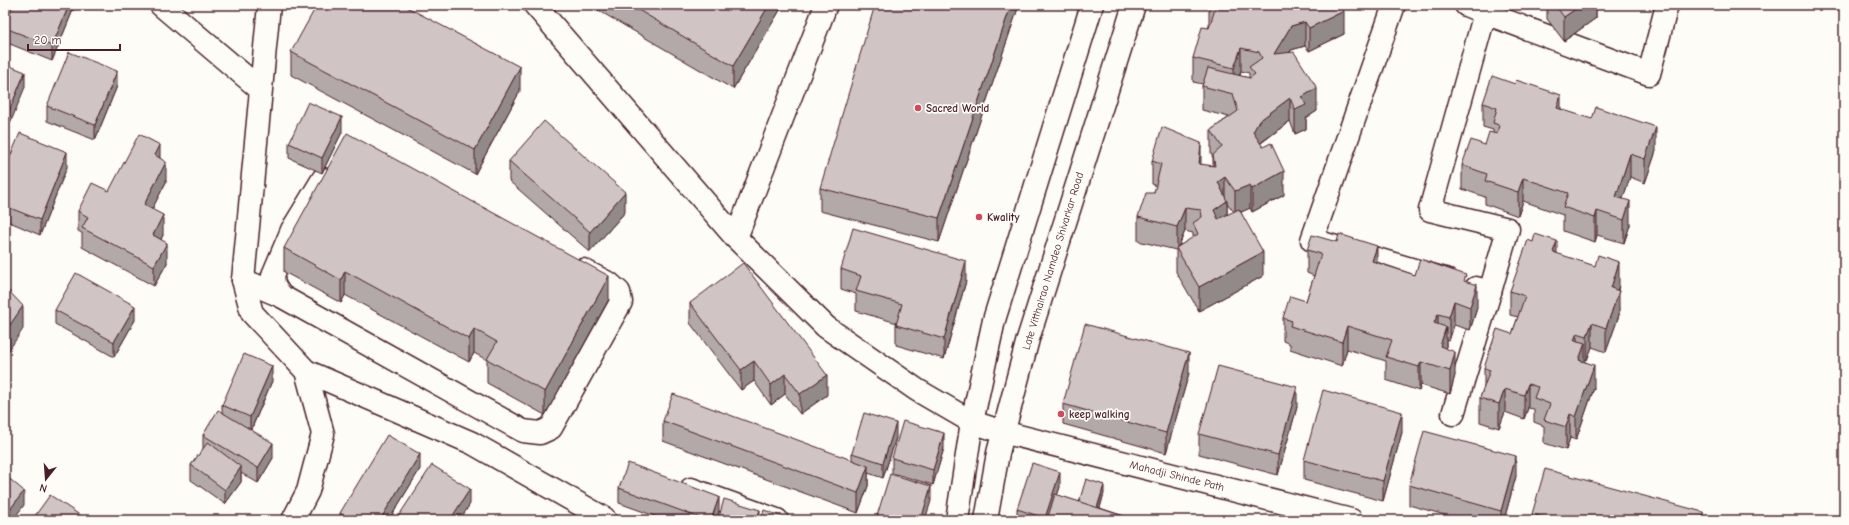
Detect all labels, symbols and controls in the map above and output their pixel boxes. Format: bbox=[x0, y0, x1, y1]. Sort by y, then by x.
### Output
scale bar bbox=[28, 26, 120, 52]
text: 20 m bbox=[34, 33, 62, 47]
place label: Sacred World bbox=[926, 102, 990, 115]
marker: Sacred World bbox=[913, 103, 923, 113]
street label: Late Vitthalrao Namdeo Shivarkar Road bbox=[1020, 170, 1086, 352]
place label: Kwality bbox=[987, 211, 1020, 224]
marker: Kwality bbox=[974, 212, 984, 222]
place label: keep walking bbox=[1069, 408, 1130, 421]
marker: keep walking bbox=[1056, 409, 1066, 419]
street label: Mahadji Shinde Path bbox=[1128, 458, 1226, 494]
north arrow bbox=[26, 459, 66, 499]
text: N bbox=[38, 481, 49, 495]

